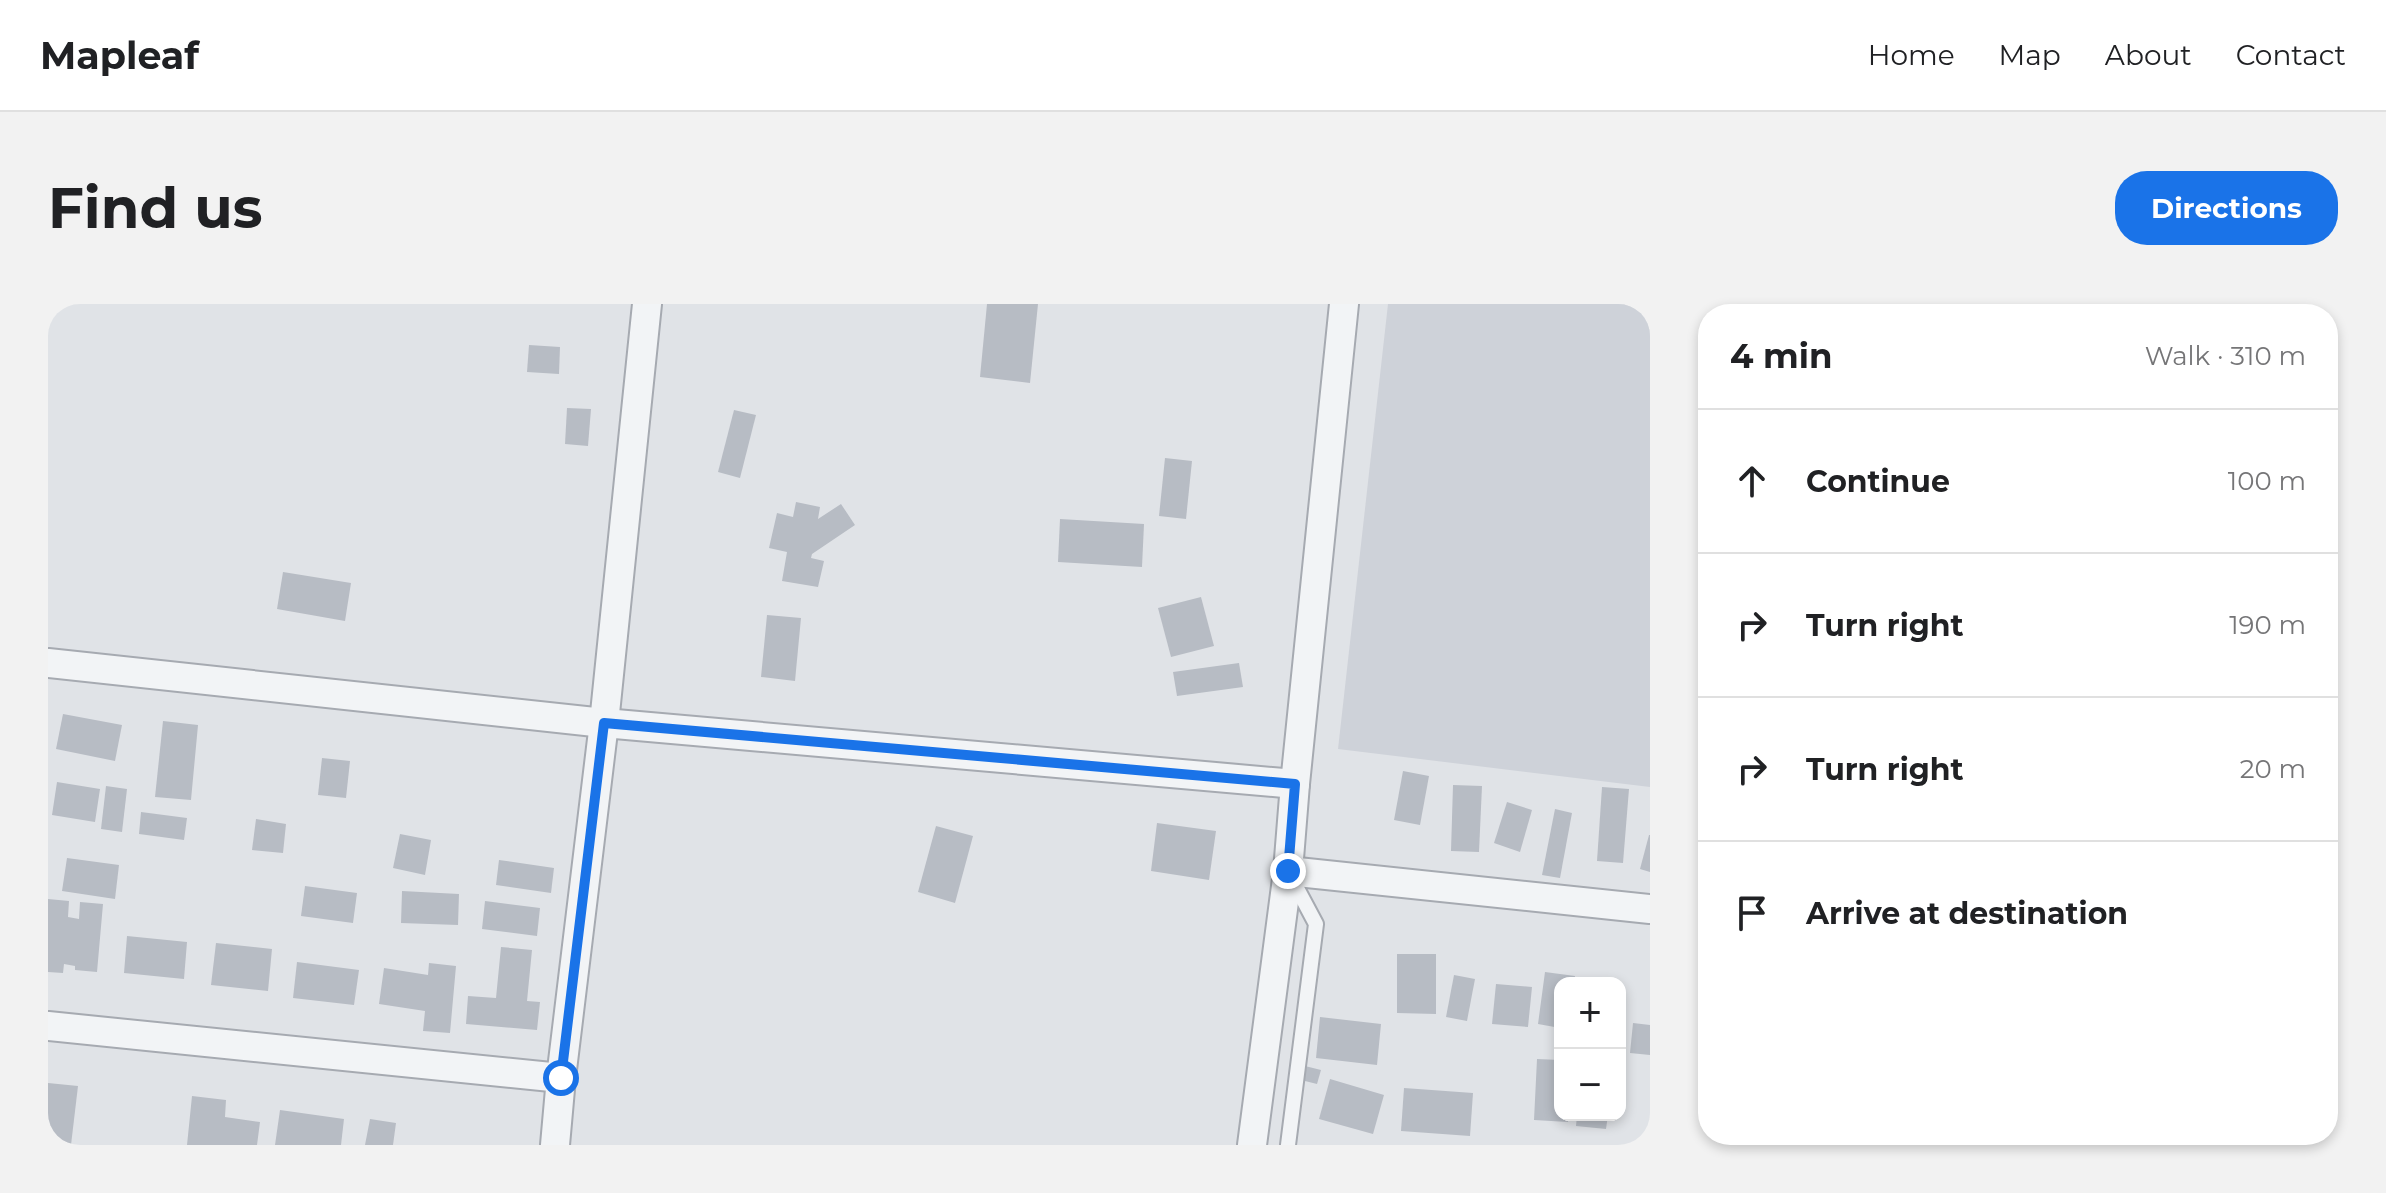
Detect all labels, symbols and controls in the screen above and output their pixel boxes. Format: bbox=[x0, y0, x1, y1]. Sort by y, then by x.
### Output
text: Mapleaf bbox=[40, 32, 199, 79]
text: Home bbox=[1868, 38, 1955, 72]
text: Map bbox=[1999, 38, 2061, 72]
text: About bbox=[2105, 38, 2192, 72]
text: Contact bbox=[2236, 38, 2346, 72]
button: Directions bbox=[2115, 171, 2338, 245]
text: Find us bbox=[48, 174, 262, 242]
text: 4 min bbox=[1730, 335, 1832, 377]
text: Walk · 310 m bbox=[2145, 340, 2306, 372]
icon: ahead bbox=[1730, 459, 1774, 503]
text: Continue bbox=[1806, 463, 1950, 500]
text: 100 m bbox=[2228, 465, 2306, 497]
icon: right bbox=[1730, 603, 1774, 647]
text: Turn right bbox=[1806, 607, 1963, 644]
text: 190 m bbox=[2229, 609, 2306, 641]
icon: right bbox=[1730, 747, 1774, 791]
text: Turn right bbox=[1806, 751, 1963, 788]
text: 20 m bbox=[2240, 753, 2306, 785]
route end bbox=[1270, 853, 1306, 889]
icon: arrive bbox=[1730, 891, 1774, 935]
text: Arrive at destination bbox=[1806, 895, 2128, 932]
map controls bbox=[1554, 977, 1626, 1121]
button: + bbox=[1554, 977, 1626, 1049]
button: − bbox=[1554, 1049, 1626, 1121]
route start bbox=[543, 1060, 579, 1096]

